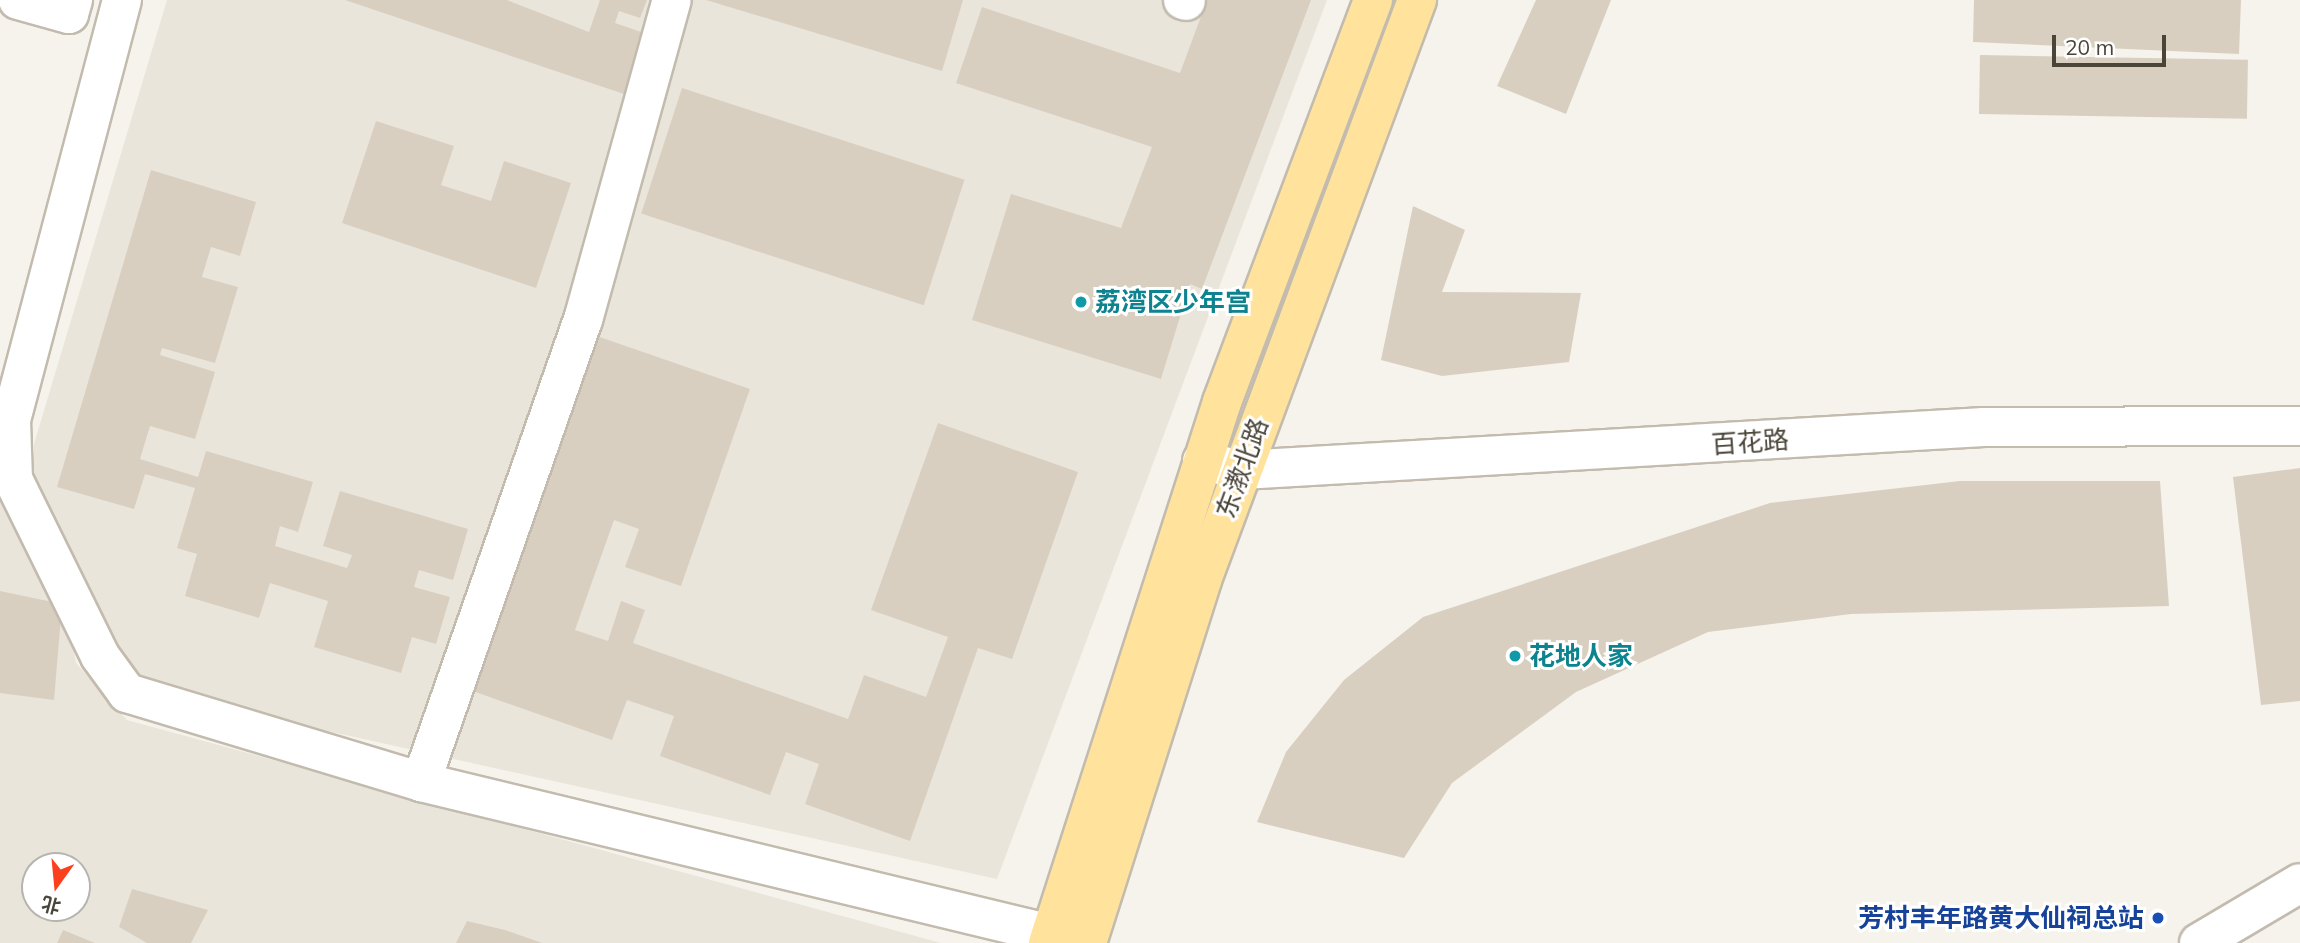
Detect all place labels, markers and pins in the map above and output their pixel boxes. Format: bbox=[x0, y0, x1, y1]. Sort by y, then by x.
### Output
place label: 荔湾区少年宫 bbox=[1095, 286, 1251, 318]
marker: 荔湾区少年宫 bbox=[1073, 294, 1089, 310]
place label: 花地人家 bbox=[1529, 640, 1633, 672]
marker: 花地人家 bbox=[1507, 648, 1523, 664]
place label: 芳村丰年路黄大仙祠总站 bbox=[1858, 902, 2144, 934]
marker: 芳村丰年路黄大仙祠总站 bbox=[2150, 910, 2166, 926]

